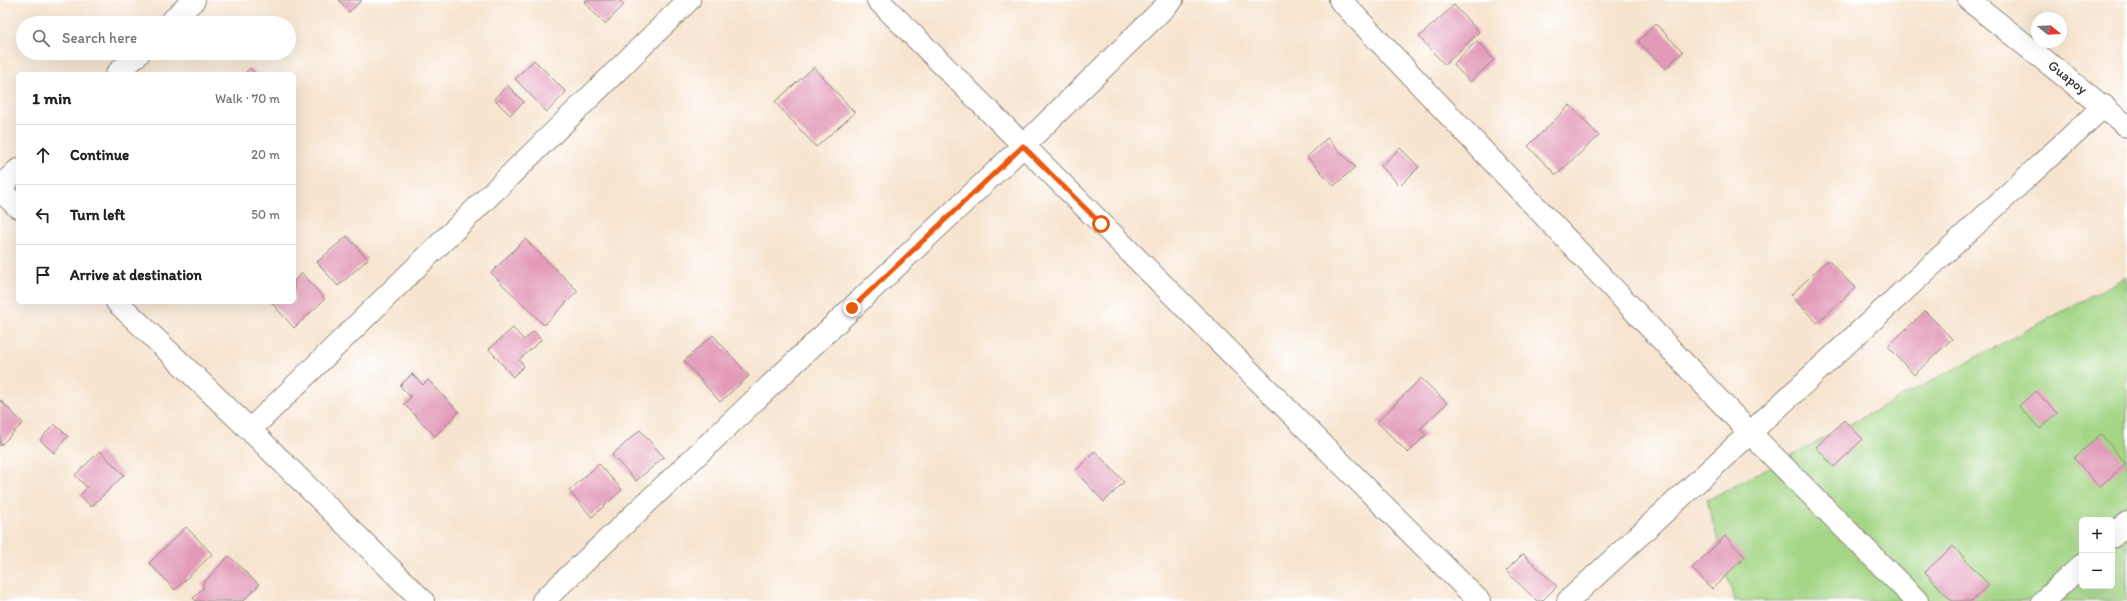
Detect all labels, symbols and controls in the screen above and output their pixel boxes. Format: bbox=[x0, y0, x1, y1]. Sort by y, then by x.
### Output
north arrow bbox=[2031, 12, 2067, 48]
search box bbox=[16, 16, 296, 60]
icon: search bbox=[30, 27, 52, 49]
text: Search here bbox=[62, 29, 137, 47]
street label: Guapoy bbox=[2045, 57, 2091, 98]
text: 1 min bbox=[32, 88, 71, 108]
text: Walk · 70 m bbox=[215, 91, 280, 106]
icon: ahead bbox=[32, 144, 54, 166]
text: Continue bbox=[70, 146, 129, 164]
text: 20 m bbox=[251, 147, 280, 162]
icon: left bbox=[32, 204, 54, 226]
text: Turn left bbox=[70, 206, 125, 224]
text: 50 m bbox=[251, 207, 280, 222]
route start bbox=[1092, 215, 1110, 233]
icon: arrive bbox=[32, 264, 54, 286]
text: Arrive at destination bbox=[70, 266, 202, 284]
route end bbox=[843, 299, 861, 317]
map controls bbox=[2079, 517, 2115, 589]
button: + bbox=[2079, 517, 2115, 553]
button: − bbox=[2079, 553, 2115, 589]

